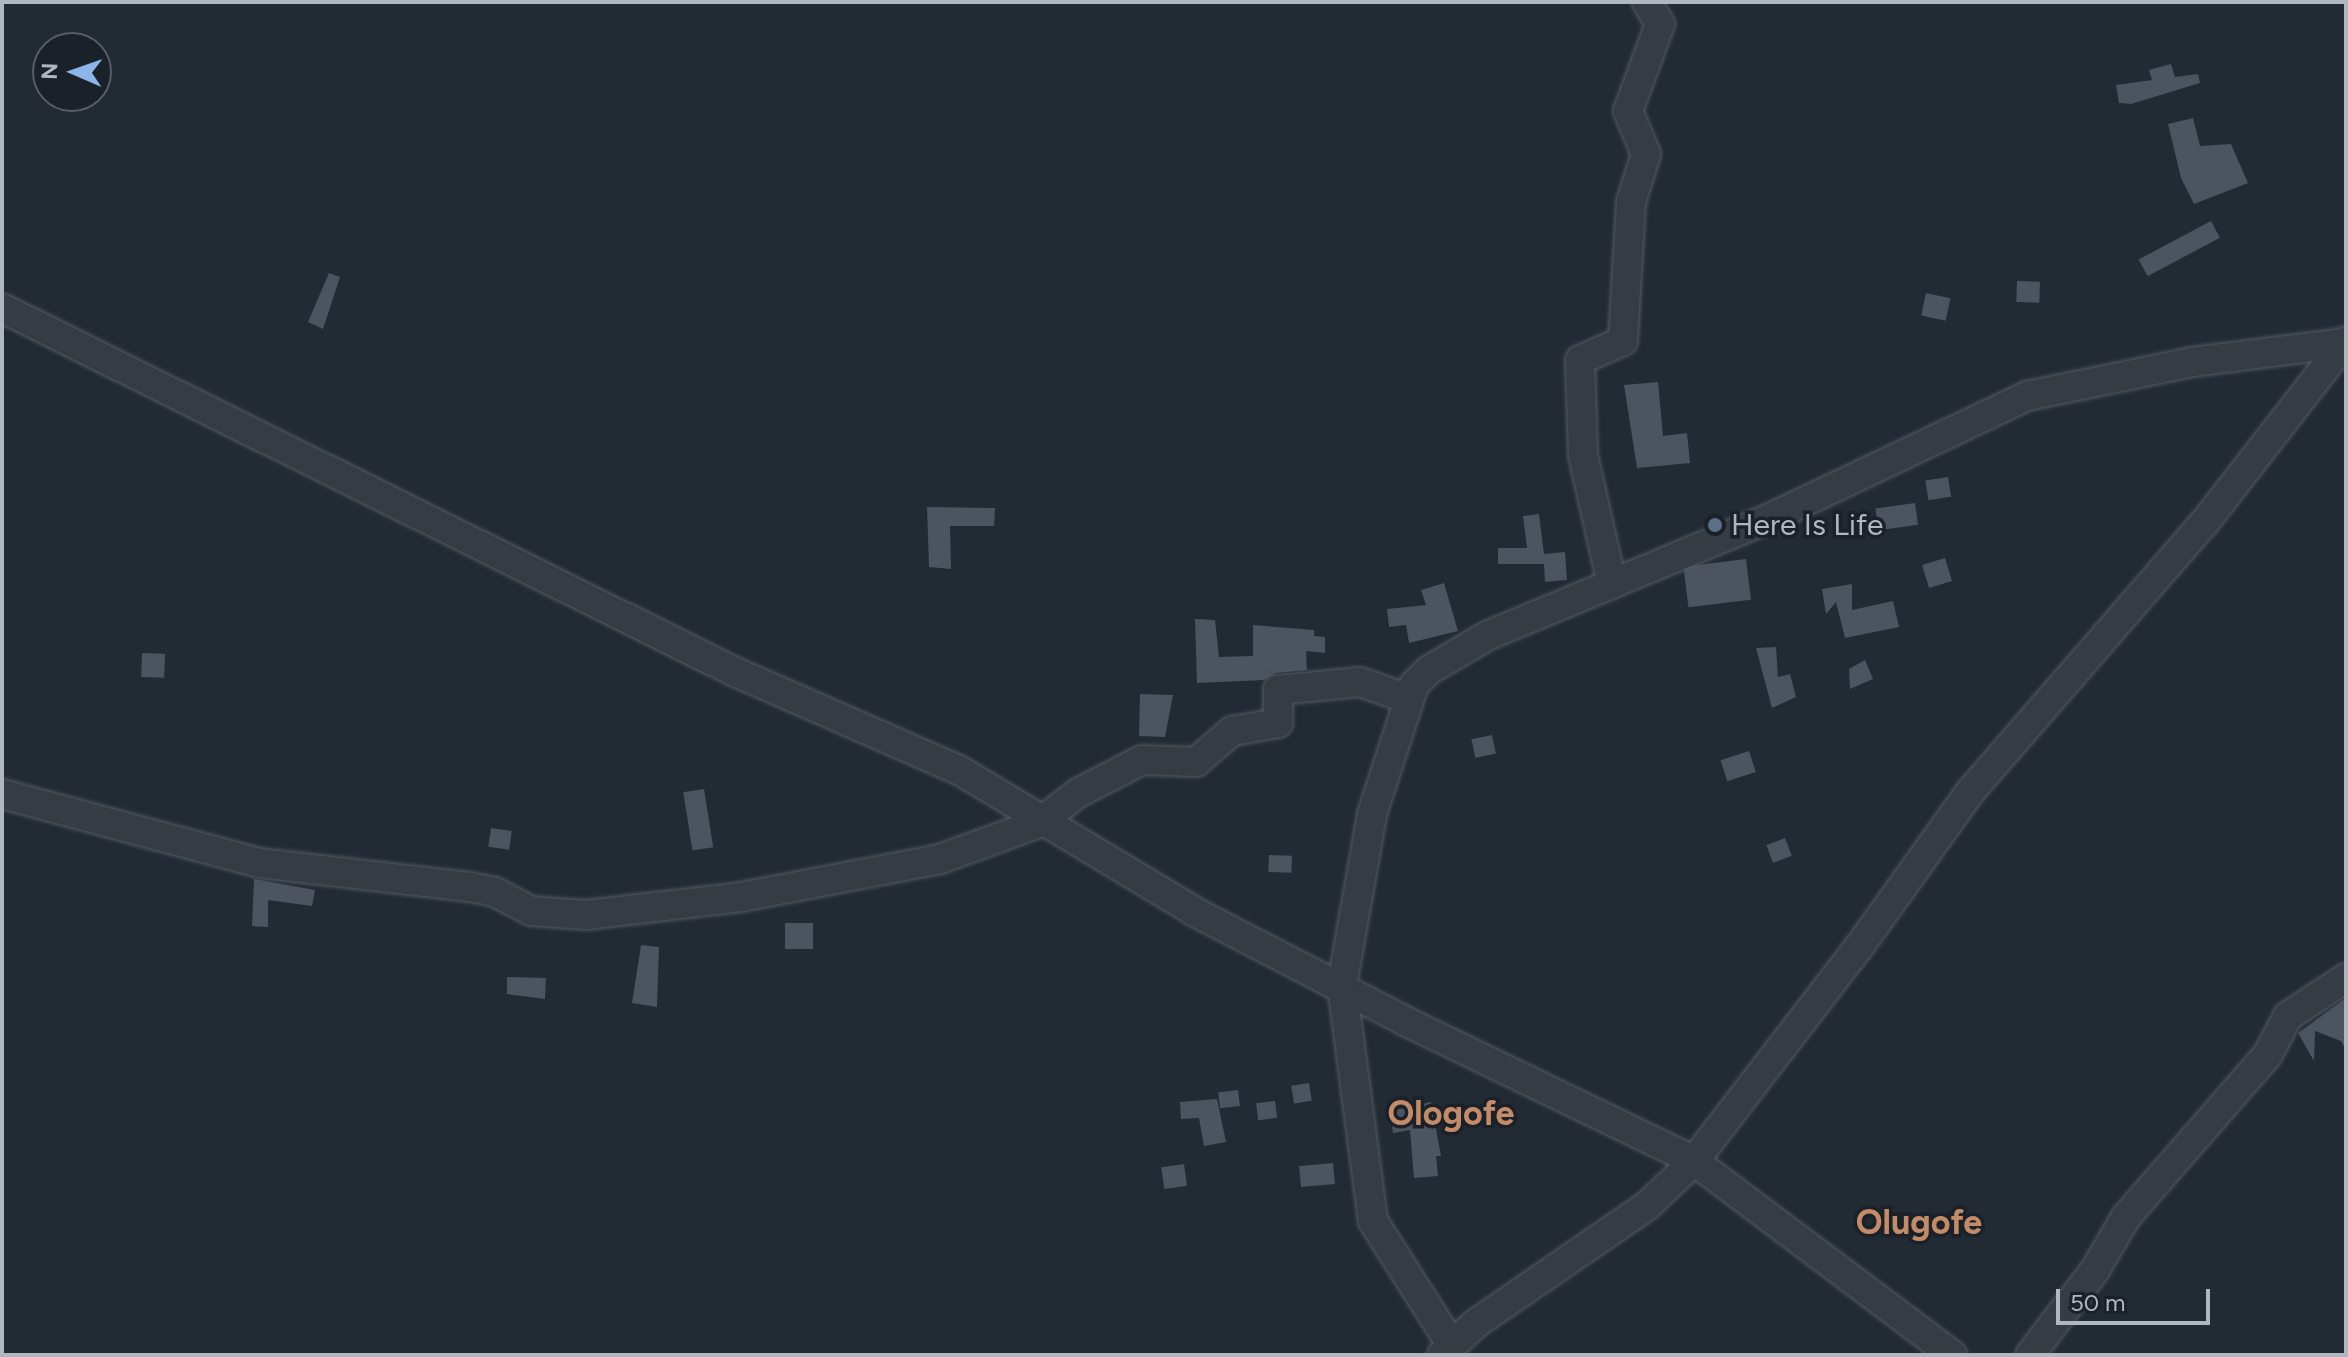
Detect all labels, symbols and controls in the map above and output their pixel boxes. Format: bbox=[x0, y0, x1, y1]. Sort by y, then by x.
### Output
north arrow bbox=[32, 32, 112, 112]
text: N bbox=[36, 62, 63, 80]
place label: Here Is Life bbox=[1731, 507, 1883, 543]
marker: Here Is Life bbox=[1706, 516, 1724, 534]
district label: Ologofe bbox=[1388, 1094, 1514, 1134]
district label: Olugofe bbox=[1856, 1203, 1982, 1243]
scale bar bbox=[2060, 1273, 2214, 1323]
text: 50 m bbox=[2070, 1288, 2126, 1317]

